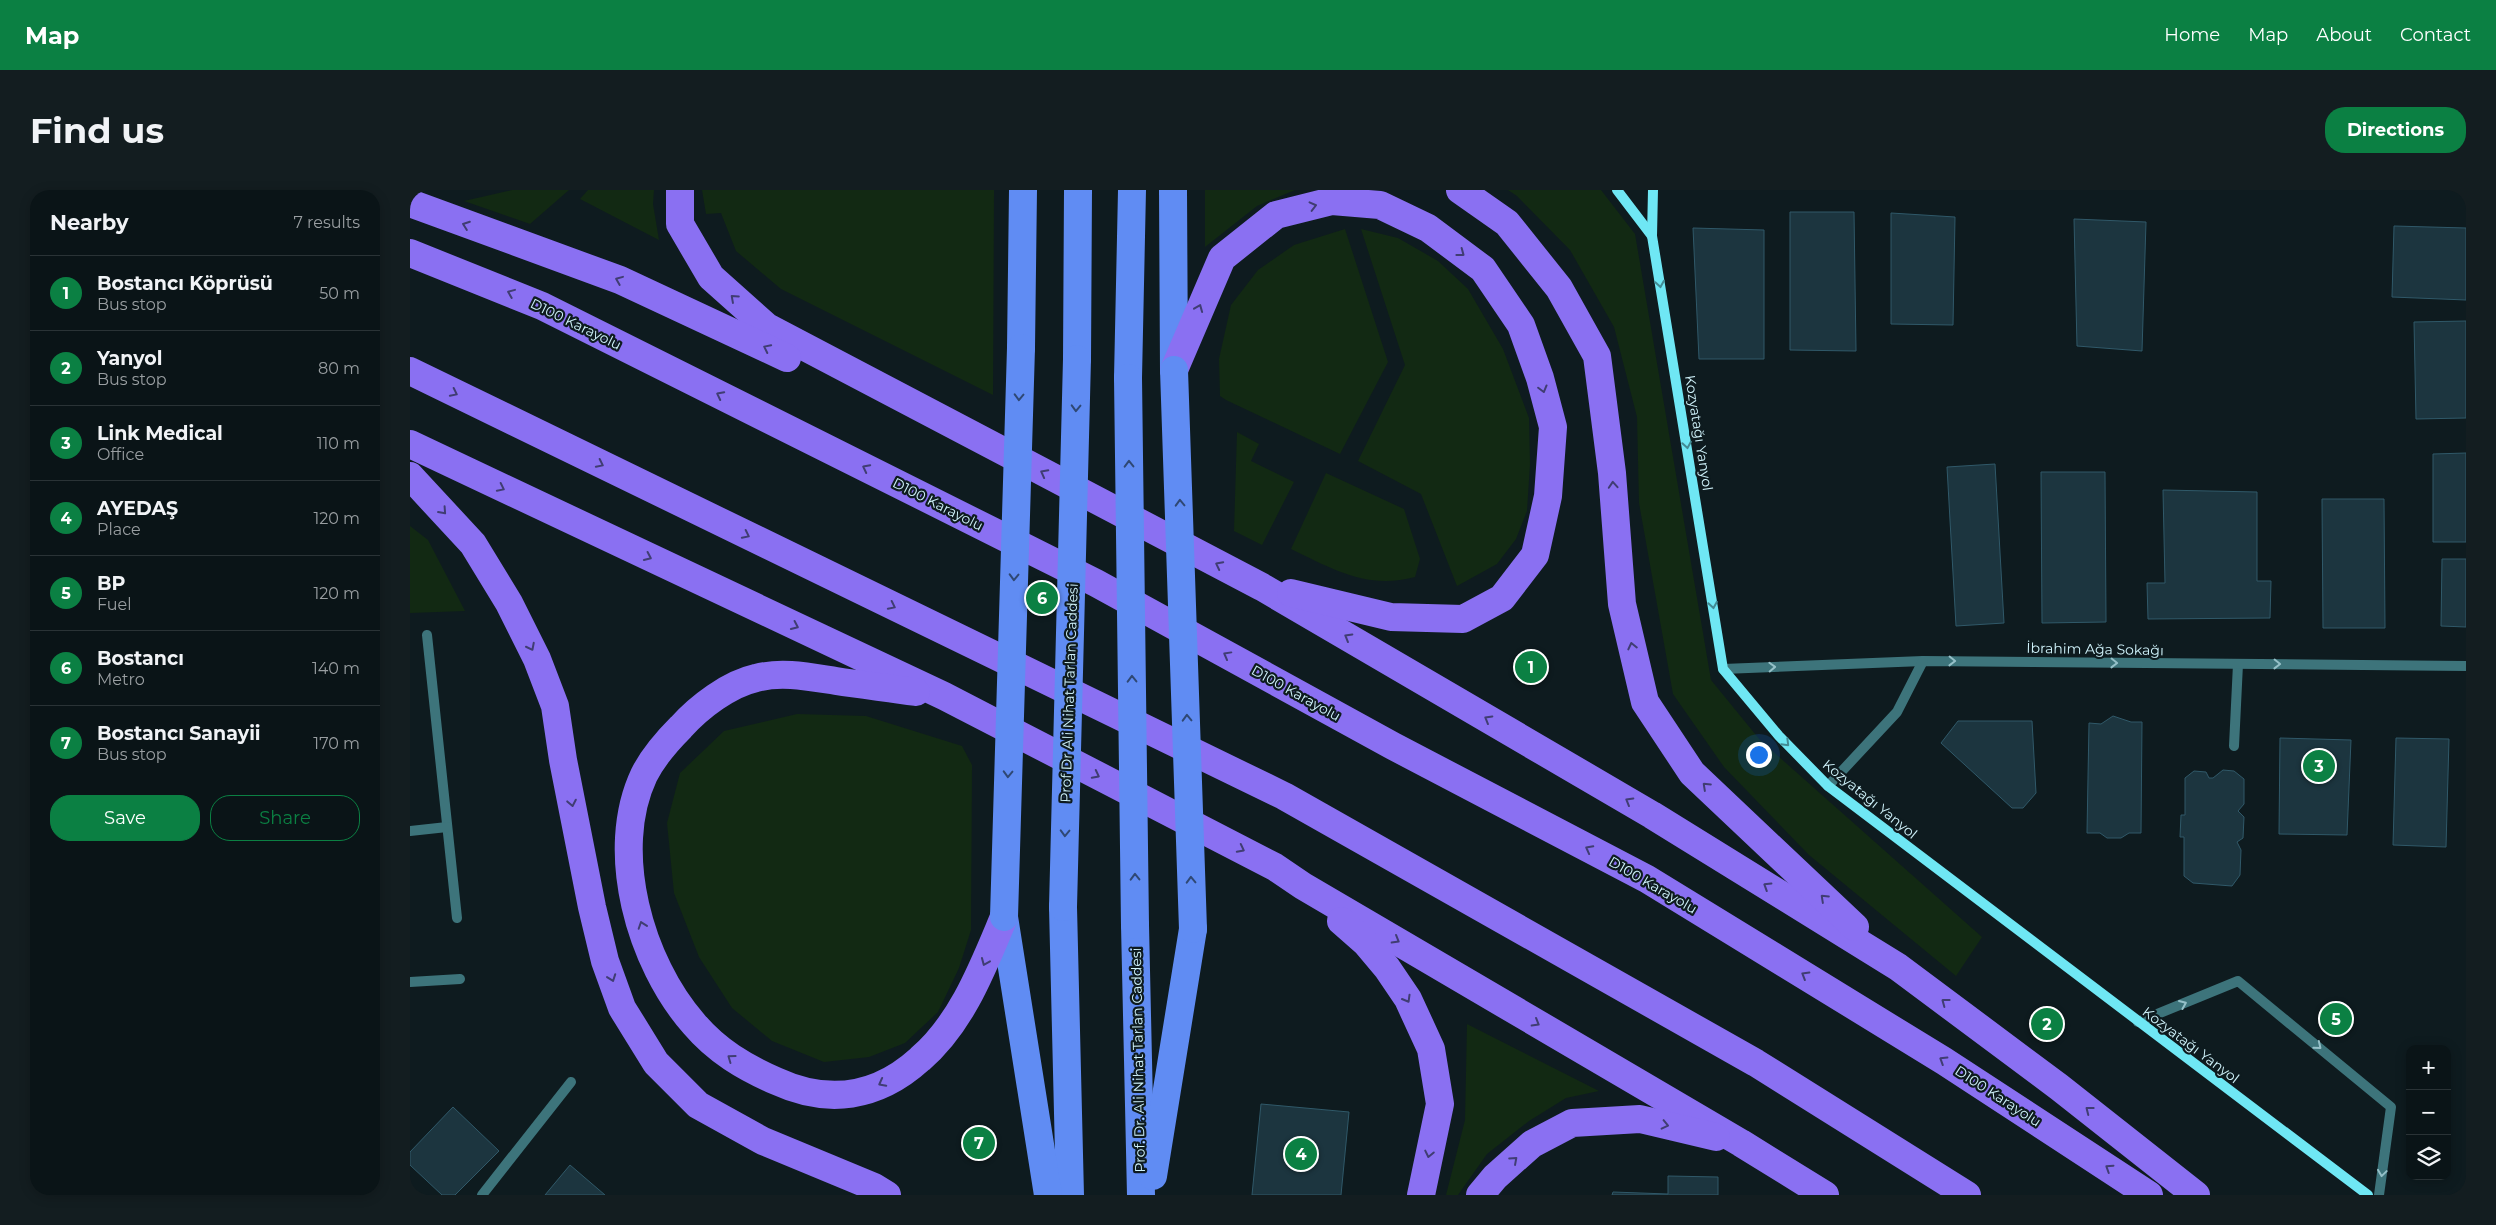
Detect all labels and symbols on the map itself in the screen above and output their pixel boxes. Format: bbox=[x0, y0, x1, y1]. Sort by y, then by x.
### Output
one-way arrow bbox=[1308, 201, 1317, 212]
one-way arrow bbox=[463, 221, 471, 231]
one-way arrow bbox=[1455, 247, 1465, 256]
one-way arrow bbox=[615, 276, 624, 286]
one-way arrow bbox=[1654, 281, 1665, 289]
one-way arrow bbox=[507, 289, 516, 300]
street label: D100 Karayolu bbox=[528, 294, 624, 354]
one-way arrow bbox=[731, 295, 740, 304]
one-way arrow bbox=[1193, 305, 1203, 313]
one-way arrow bbox=[763, 344, 772, 354]
street label: Kozyatağı Yanyol bbox=[1681, 374, 1717, 492]
one-way arrow bbox=[1537, 385, 1548, 394]
one-way arrow bbox=[449, 386, 458, 397]
one-way arrow bbox=[717, 391, 726, 401]
one-way arrow bbox=[1014, 394, 1024, 401]
one-way arrow bbox=[1071, 404, 1081, 412]
one-way arrow bbox=[1681, 440, 1691, 449]
one-way arrow bbox=[595, 458, 604, 468]
one-way arrow bbox=[1124, 460, 1134, 468]
one-way arrow bbox=[862, 464, 871, 474]
one-way arrow bbox=[1040, 469, 1049, 479]
street label: D100 Karayolu bbox=[890, 473, 986, 535]
one-way arrow bbox=[1608, 480, 1619, 488]
one-way arrow bbox=[496, 481, 505, 492]
one-way arrow bbox=[1175, 499, 1185, 506]
one-way arrow bbox=[438, 505, 447, 514]
one-way arrow bbox=[741, 529, 750, 539]
one-way arrow bbox=[643, 551, 652, 562]
one-way arrow bbox=[1215, 561, 1224, 571]
one-way arrow bbox=[1009, 574, 1019, 581]
pin: 6 bbox=[1026, 579, 1058, 617]
street label: Prof Dr Ali Nihat Tarlan Caddesi bbox=[1056, 583, 1082, 803]
one-way arrow bbox=[887, 600, 896, 610]
one-way arrow bbox=[1707, 601, 1718, 609]
one-way arrow bbox=[790, 620, 799, 631]
one-way arrow bbox=[1345, 633, 1354, 643]
street label: İbrahim Ağa Sokağı bbox=[2026, 639, 2164, 659]
one-way arrow bbox=[1627, 641, 1638, 650]
one-way arrow bbox=[525, 642, 535, 651]
pin: 1 bbox=[1515, 648, 1547, 686]
one-way arrow bbox=[1224, 651, 1233, 661]
one-way arrow bbox=[1948, 656, 1956, 666]
one-way arrow bbox=[2110, 658, 2118, 668]
one-way arrow bbox=[2273, 659, 2281, 669]
street label: D100 Karayolu bbox=[1248, 661, 1344, 725]
one-way arrow bbox=[1768, 662, 1776, 673]
one-way arrow bbox=[1127, 675, 1137, 682]
one-way arrow bbox=[1181, 714, 1192, 722]
one-way arrow bbox=[1485, 716, 1494, 726]
one-way arrow bbox=[1780, 738, 1789, 747]
your location bbox=[1746, 742, 1772, 768]
pin: 3 bbox=[2303, 747, 2335, 785]
street label: Kozyatağı Yanyol bbox=[1819, 755, 1921, 843]
one-way arrow bbox=[1091, 769, 1100, 779]
one-way arrow bbox=[1003, 771, 1014, 779]
one-way arrow bbox=[1702, 783, 1711, 792]
one-way arrow bbox=[1625, 798, 1634, 808]
one-way arrow bbox=[566, 799, 576, 807]
one-way arrow bbox=[1060, 830, 1070, 837]
one-way arrow bbox=[1235, 843, 1244, 853]
one-way arrow bbox=[1585, 845, 1594, 855]
street label: D100 Karayolu bbox=[1606, 852, 1700, 918]
one-way arrow bbox=[1129, 872, 1140, 880]
one-way arrow bbox=[1186, 876, 1197, 884]
one-way arrow bbox=[1764, 883, 1773, 893]
one-way arrow bbox=[1821, 895, 1830, 904]
one-way arrow bbox=[637, 921, 647, 930]
one-way arrow bbox=[1390, 934, 1399, 944]
street label: Prof. Dr. Ali Nihat Tarlan Caddesi bbox=[1127, 947, 1149, 1173]
one-way arrow bbox=[980, 957, 991, 966]
one-way arrow bbox=[1801, 972, 1810, 982]
one-way arrow bbox=[606, 974, 616, 982]
one-way arrow bbox=[1401, 993, 1411, 1002]
one-way arrow bbox=[1941, 999, 1951, 1008]
one-way arrow bbox=[2178, 999, 2187, 1010]
pin: 5 bbox=[2320, 1000, 2352, 1038]
street label: Kozyatağı Yanyol bbox=[2139, 1003, 2243, 1087]
pin: 2 bbox=[2031, 1005, 2063, 1043]
one-way arrow bbox=[1531, 1016, 1540, 1026]
one-way arrow bbox=[2312, 1041, 2321, 1050]
one-way arrow bbox=[728, 1055, 737, 1063]
one-way arrow bbox=[1940, 1057, 1949, 1067]
street label: D100 Karayolu bbox=[1952, 1061, 2044, 1131]
one-way arrow bbox=[878, 1077, 887, 1087]
one-way arrow bbox=[2086, 1108, 2095, 1116]
one-way arrow bbox=[1660, 1119, 1669, 1130]
pin: 7 bbox=[963, 1124, 995, 1162]
pin: 4 bbox=[1285, 1135, 1317, 1173]
one-way arrow bbox=[1425, 1149, 1435, 1158]
one-way arrow bbox=[1509, 1157, 1518, 1166]
one-way arrow bbox=[2105, 1165, 2114, 1175]
one-way arrow bbox=[2377, 1170, 2388, 1178]

